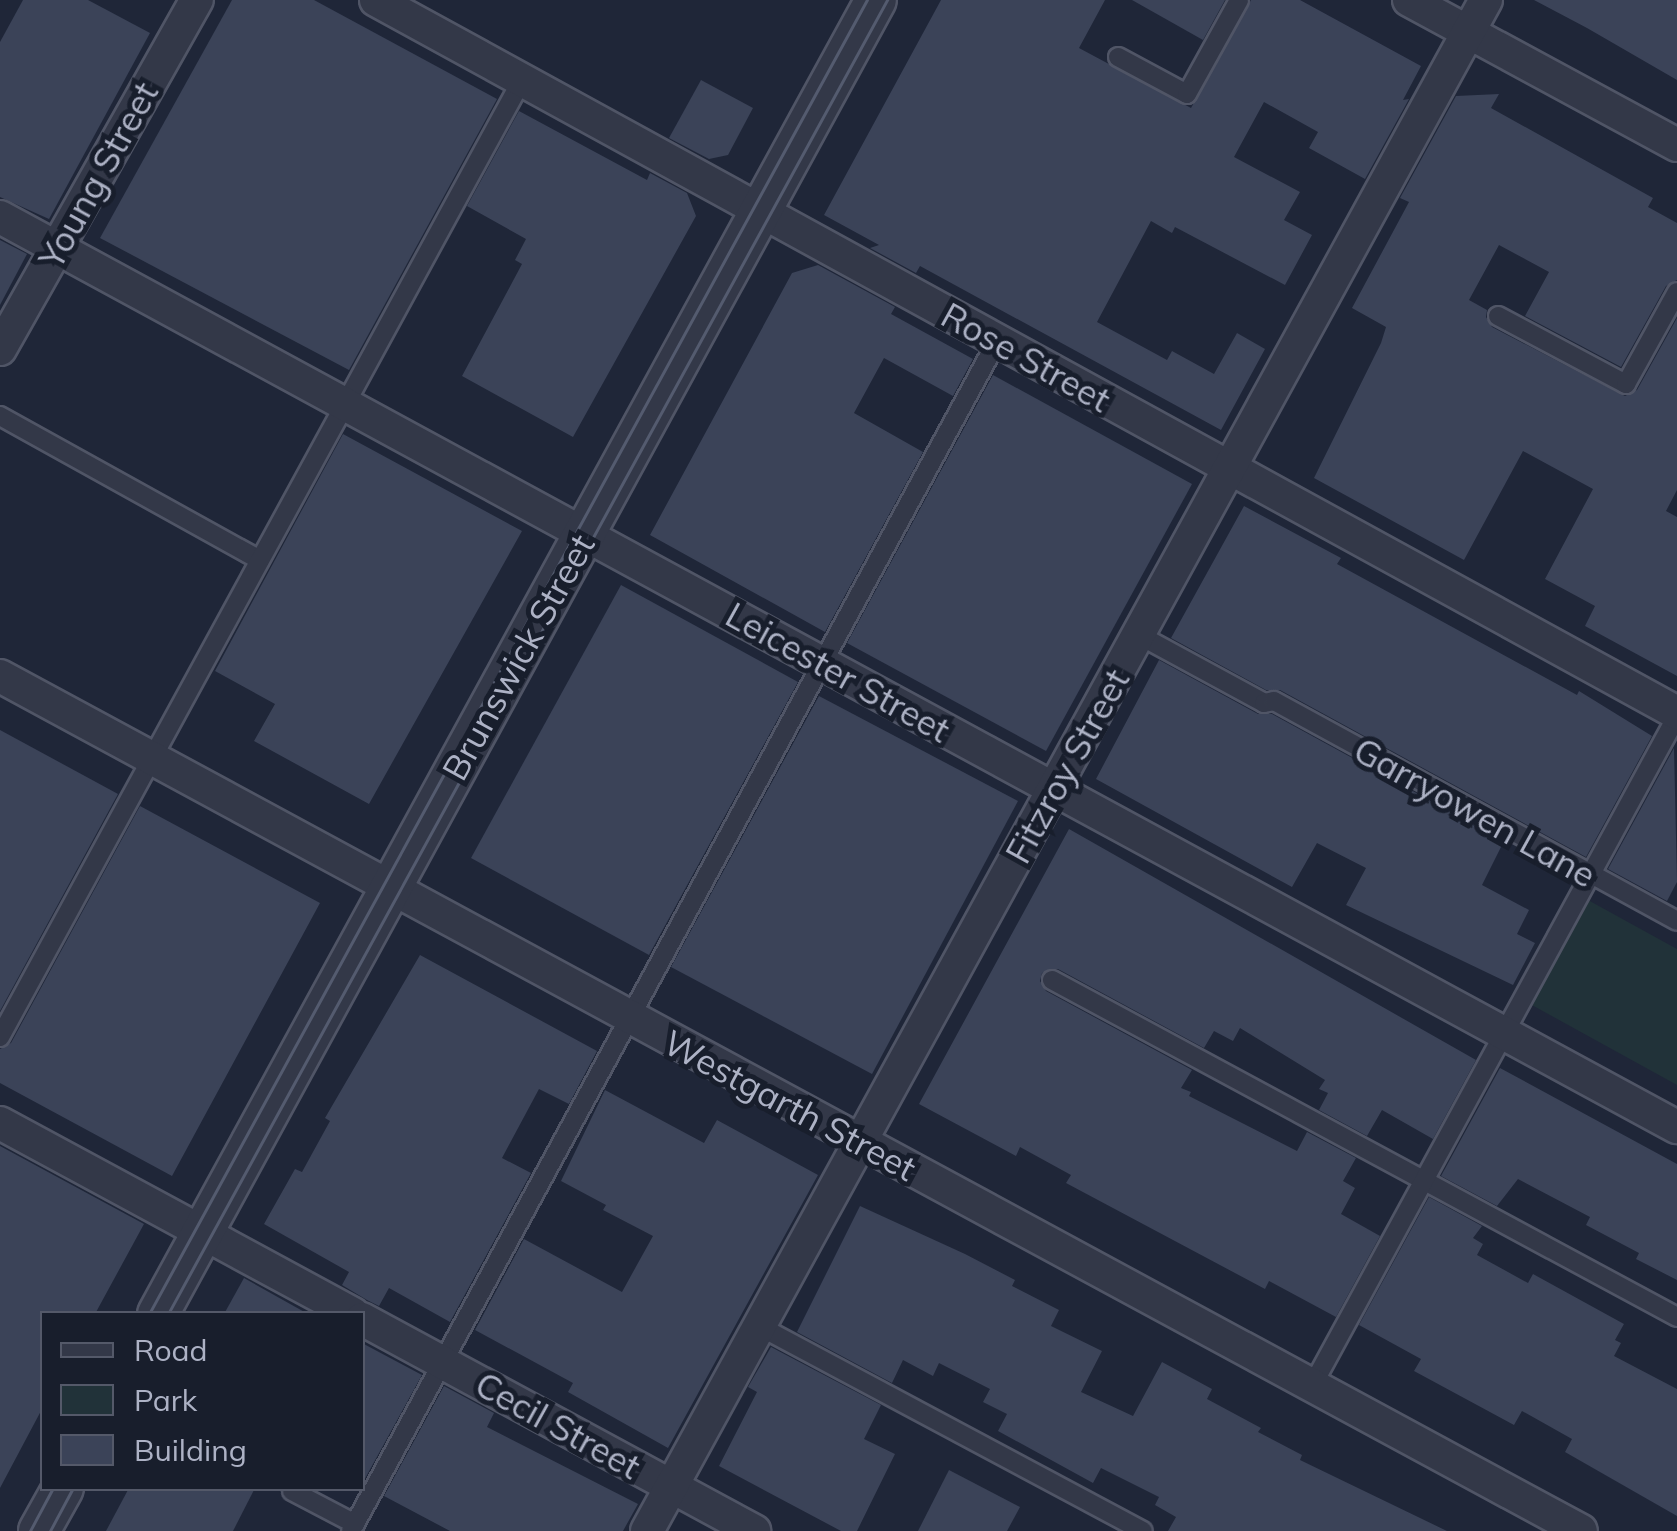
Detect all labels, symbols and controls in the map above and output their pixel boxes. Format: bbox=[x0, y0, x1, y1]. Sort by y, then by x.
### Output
street label: Young Street bbox=[30, 75, 166, 275]
street label: Rose Street bbox=[934, 294, 1118, 420]
street label: Brunswick Street bbox=[433, 527, 603, 787]
street label: Leicester Street bbox=[719, 593, 957, 751]
street label: Fitzroy Street bbox=[996, 662, 1138, 870]
street label: Garryowen Lane bbox=[1347, 728, 1603, 896]
street label: Westgarth Street bbox=[657, 1021, 923, 1189]
legend bbox=[40, 1311, 365, 1491]
text: Road bbox=[134, 1331, 208, 1369]
street label: Cecil Street bbox=[468, 1363, 648, 1487]
text: Park bbox=[134, 1381, 197, 1419]
text: Building bbox=[134, 1431, 247, 1469]

